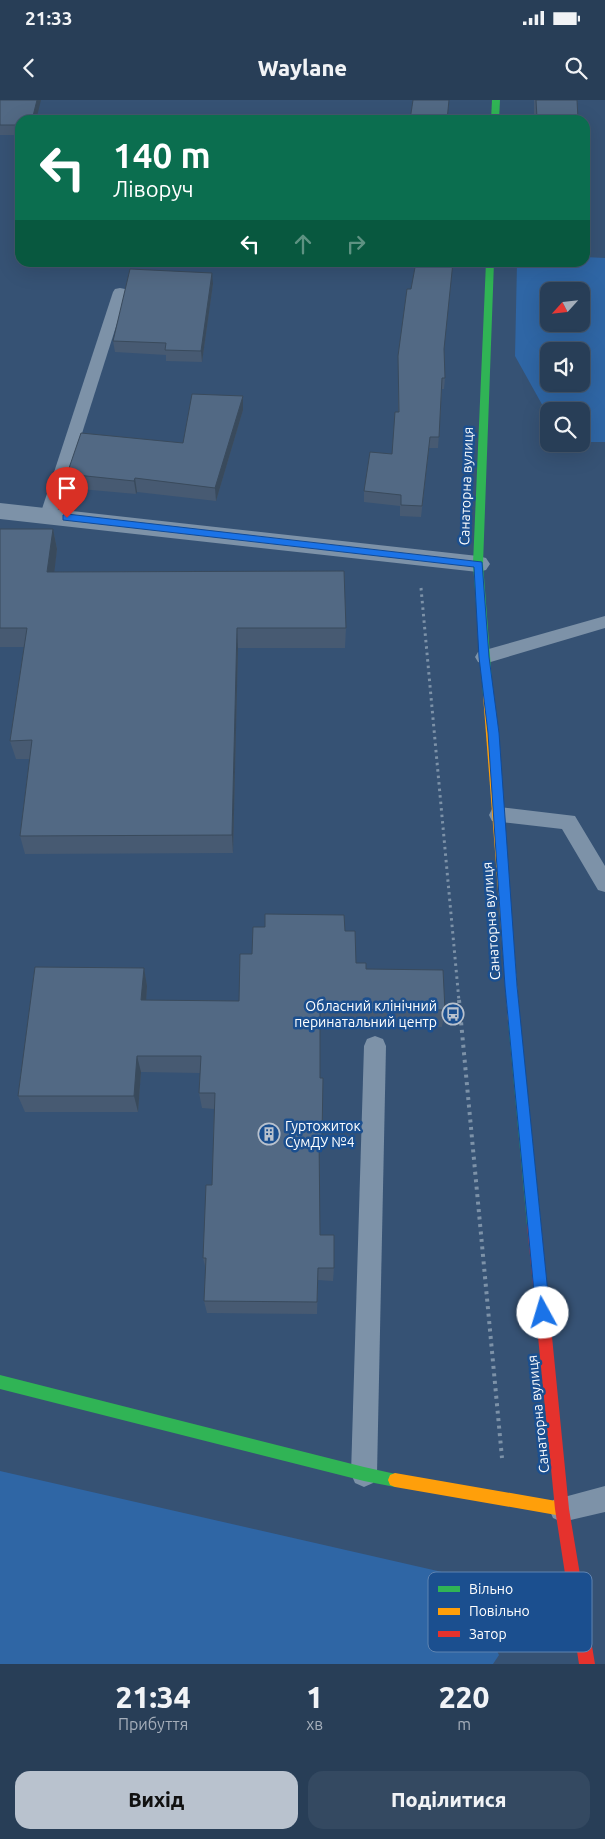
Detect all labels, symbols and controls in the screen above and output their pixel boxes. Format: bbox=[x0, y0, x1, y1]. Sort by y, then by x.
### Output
text: 21:33 bbox=[25, 7, 73, 29]
icon: back bbox=[15, 54, 43, 82]
icon: search bbox=[562, 54, 590, 82]
text: Waylane bbox=[258, 55, 347, 80]
icon: left bbox=[30, 135, 95, 200]
text: 140 m bbox=[113, 135, 211, 175]
text: Ліворуч bbox=[113, 176, 194, 201]
icon: left bbox=[236, 230, 264, 258]
icon: ahead bbox=[289, 230, 317, 258]
icon: right bbox=[342, 230, 370, 258]
north arrow bbox=[540, 282, 590, 332]
map controls bbox=[540, 282, 590, 452]
button: sound bbox=[540, 342, 590, 392]
button: search bbox=[540, 402, 590, 452]
street label: Санаторна вулиця bbox=[456, 426, 476, 546]
pin bbox=[46, 467, 88, 518]
icon: arrive bbox=[53, 474, 81, 502]
street label: Санаторна вулиця bbox=[479, 861, 503, 981]
place label: Обласний клінічний перинатальний центр bbox=[294, 998, 437, 1030]
bus stop icon: Обласний клінічний перинатальний центр bbox=[441, 1002, 465, 1026]
place label: Гуртожиток СумДУ №4 bbox=[285, 1118, 361, 1150]
building icon: Гуртожиток СумДУ №4 bbox=[257, 1122, 281, 1146]
position arrow bbox=[516, 1286, 568, 1338]
street label: Санаторна вулиця bbox=[524, 1354, 552, 1474]
legend bbox=[428, 1572, 592, 1652]
text: Вільно bbox=[469, 1581, 513, 1597]
text: Повільно bbox=[469, 1603, 530, 1619]
text: Затор bbox=[469, 1626, 507, 1642]
text: 21:34 bbox=[116, 1680, 191, 1714]
text: 1 bbox=[306, 1680, 323, 1714]
text: 220 bbox=[439, 1680, 489, 1714]
text: Прибуття bbox=[118, 1715, 188, 1733]
text: хв bbox=[306, 1715, 323, 1733]
text: m bbox=[457, 1715, 471, 1733]
button: Вихід bbox=[15, 1771, 298, 1829]
button: Поділитися bbox=[308, 1771, 590, 1829]

